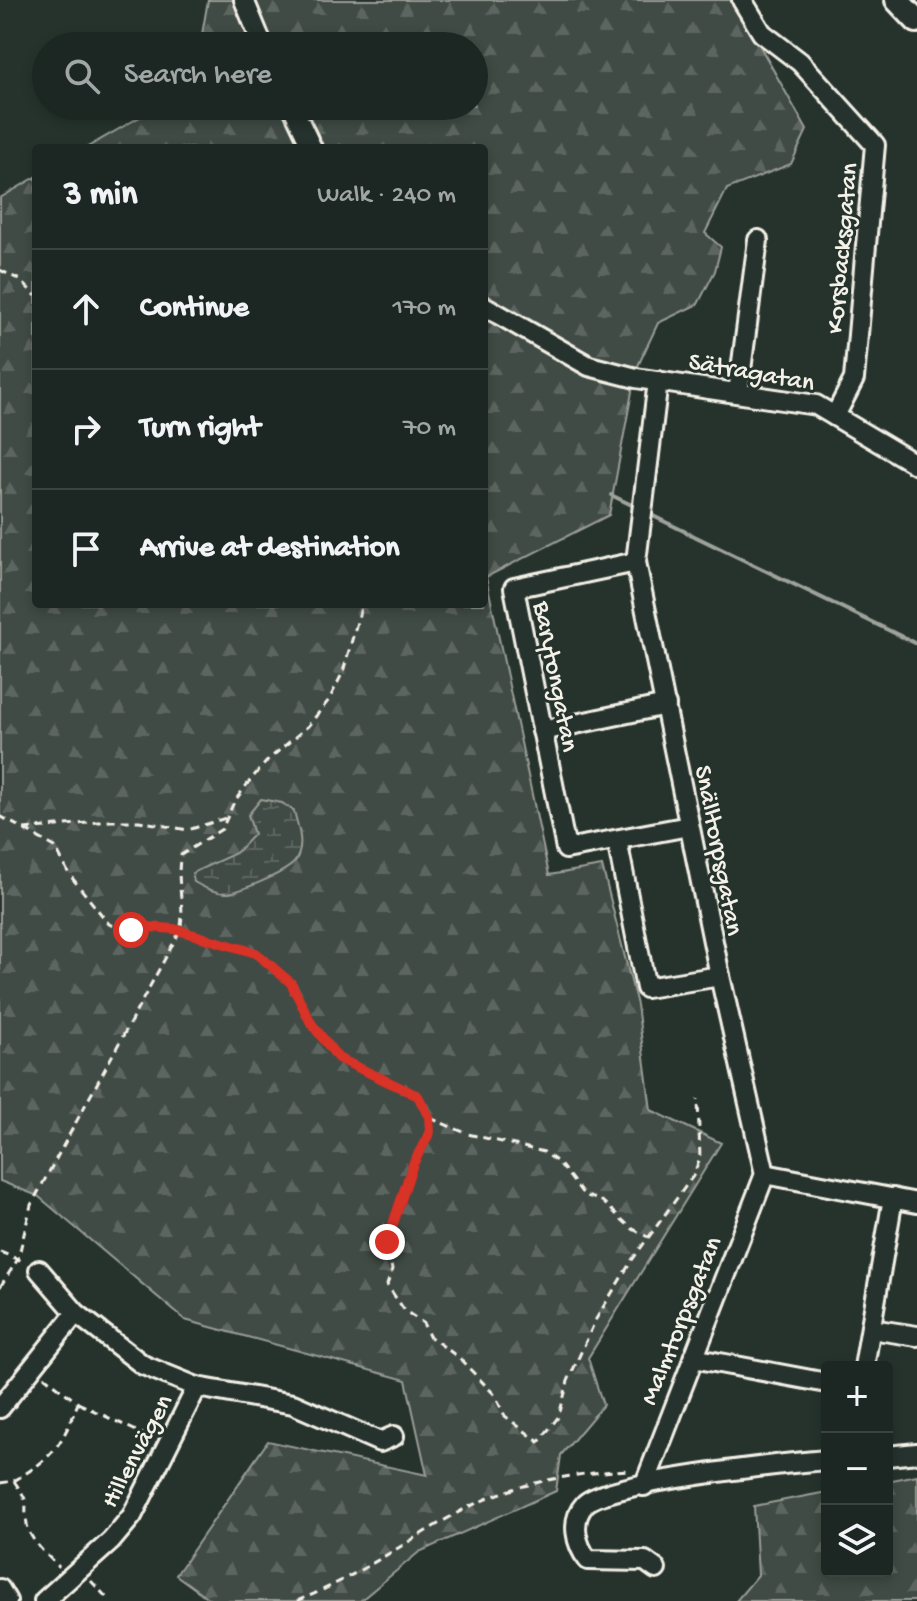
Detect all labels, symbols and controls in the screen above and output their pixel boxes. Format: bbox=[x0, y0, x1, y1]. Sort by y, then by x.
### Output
search box bbox=[32, 32, 488, 120]
icon: search bbox=[60, 54, 104, 98]
text: Search here bbox=[124, 59, 272, 94]
street label: Korsbacksgatan bbox=[822, 161, 867, 335]
text: 3 min bbox=[64, 176, 137, 216]
text: Walk · 240 m bbox=[317, 181, 456, 212]
icon: ahead bbox=[64, 287, 108, 331]
text: Continue bbox=[140, 292, 249, 327]
text: 170 m bbox=[393, 294, 456, 325]
street label: Sätragatan bbox=[686, 348, 817, 401]
icon: right bbox=[64, 407, 108, 451]
text: Turn right bbox=[140, 412, 260, 447]
text: 70 m bbox=[403, 414, 456, 445]
icon: arrive bbox=[64, 527, 108, 571]
text: Arrive at destination bbox=[140, 532, 400, 567]
street label: Barytongatan bbox=[524, 598, 583, 755]
street label: Snälltorpsgatan bbox=[685, 763, 748, 939]
route start bbox=[113, 912, 149, 948]
route end bbox=[369, 1224, 405, 1260]
street label: Malmtorpsgatan bbox=[635, 1232, 731, 1410]
map controls bbox=[821, 1361, 893, 1577]
button: + bbox=[821, 1361, 893, 1433]
street label: Hillenvägen bbox=[96, 1389, 182, 1514]
button: − bbox=[821, 1433, 893, 1505]
button: layers bbox=[821, 1505, 893, 1577]

